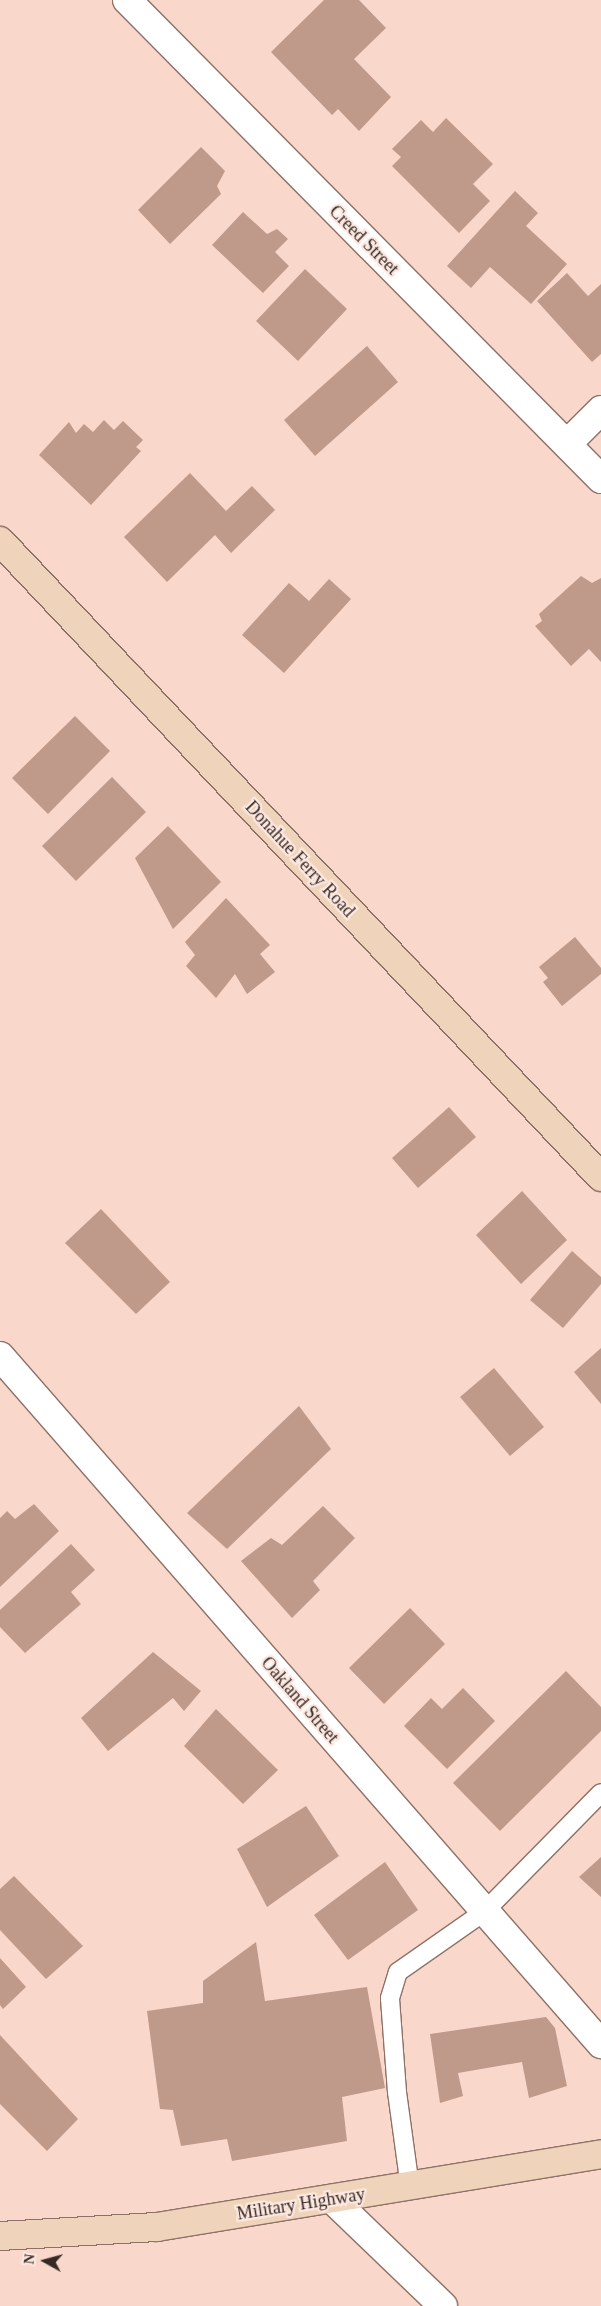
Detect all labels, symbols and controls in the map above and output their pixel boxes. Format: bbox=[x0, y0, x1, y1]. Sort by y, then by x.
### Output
street label: Creed Street bbox=[325, 201, 403, 279]
street label: Donahue Ferry Road bbox=[241, 796, 359, 922]
street label: Oakland Street bbox=[257, 1652, 343, 1748]
street label: Military Highway bbox=[235, 2183, 367, 2225]
north arrow bbox=[20, 2236, 70, 2286]
text: N bbox=[22, 2253, 38, 2265]

